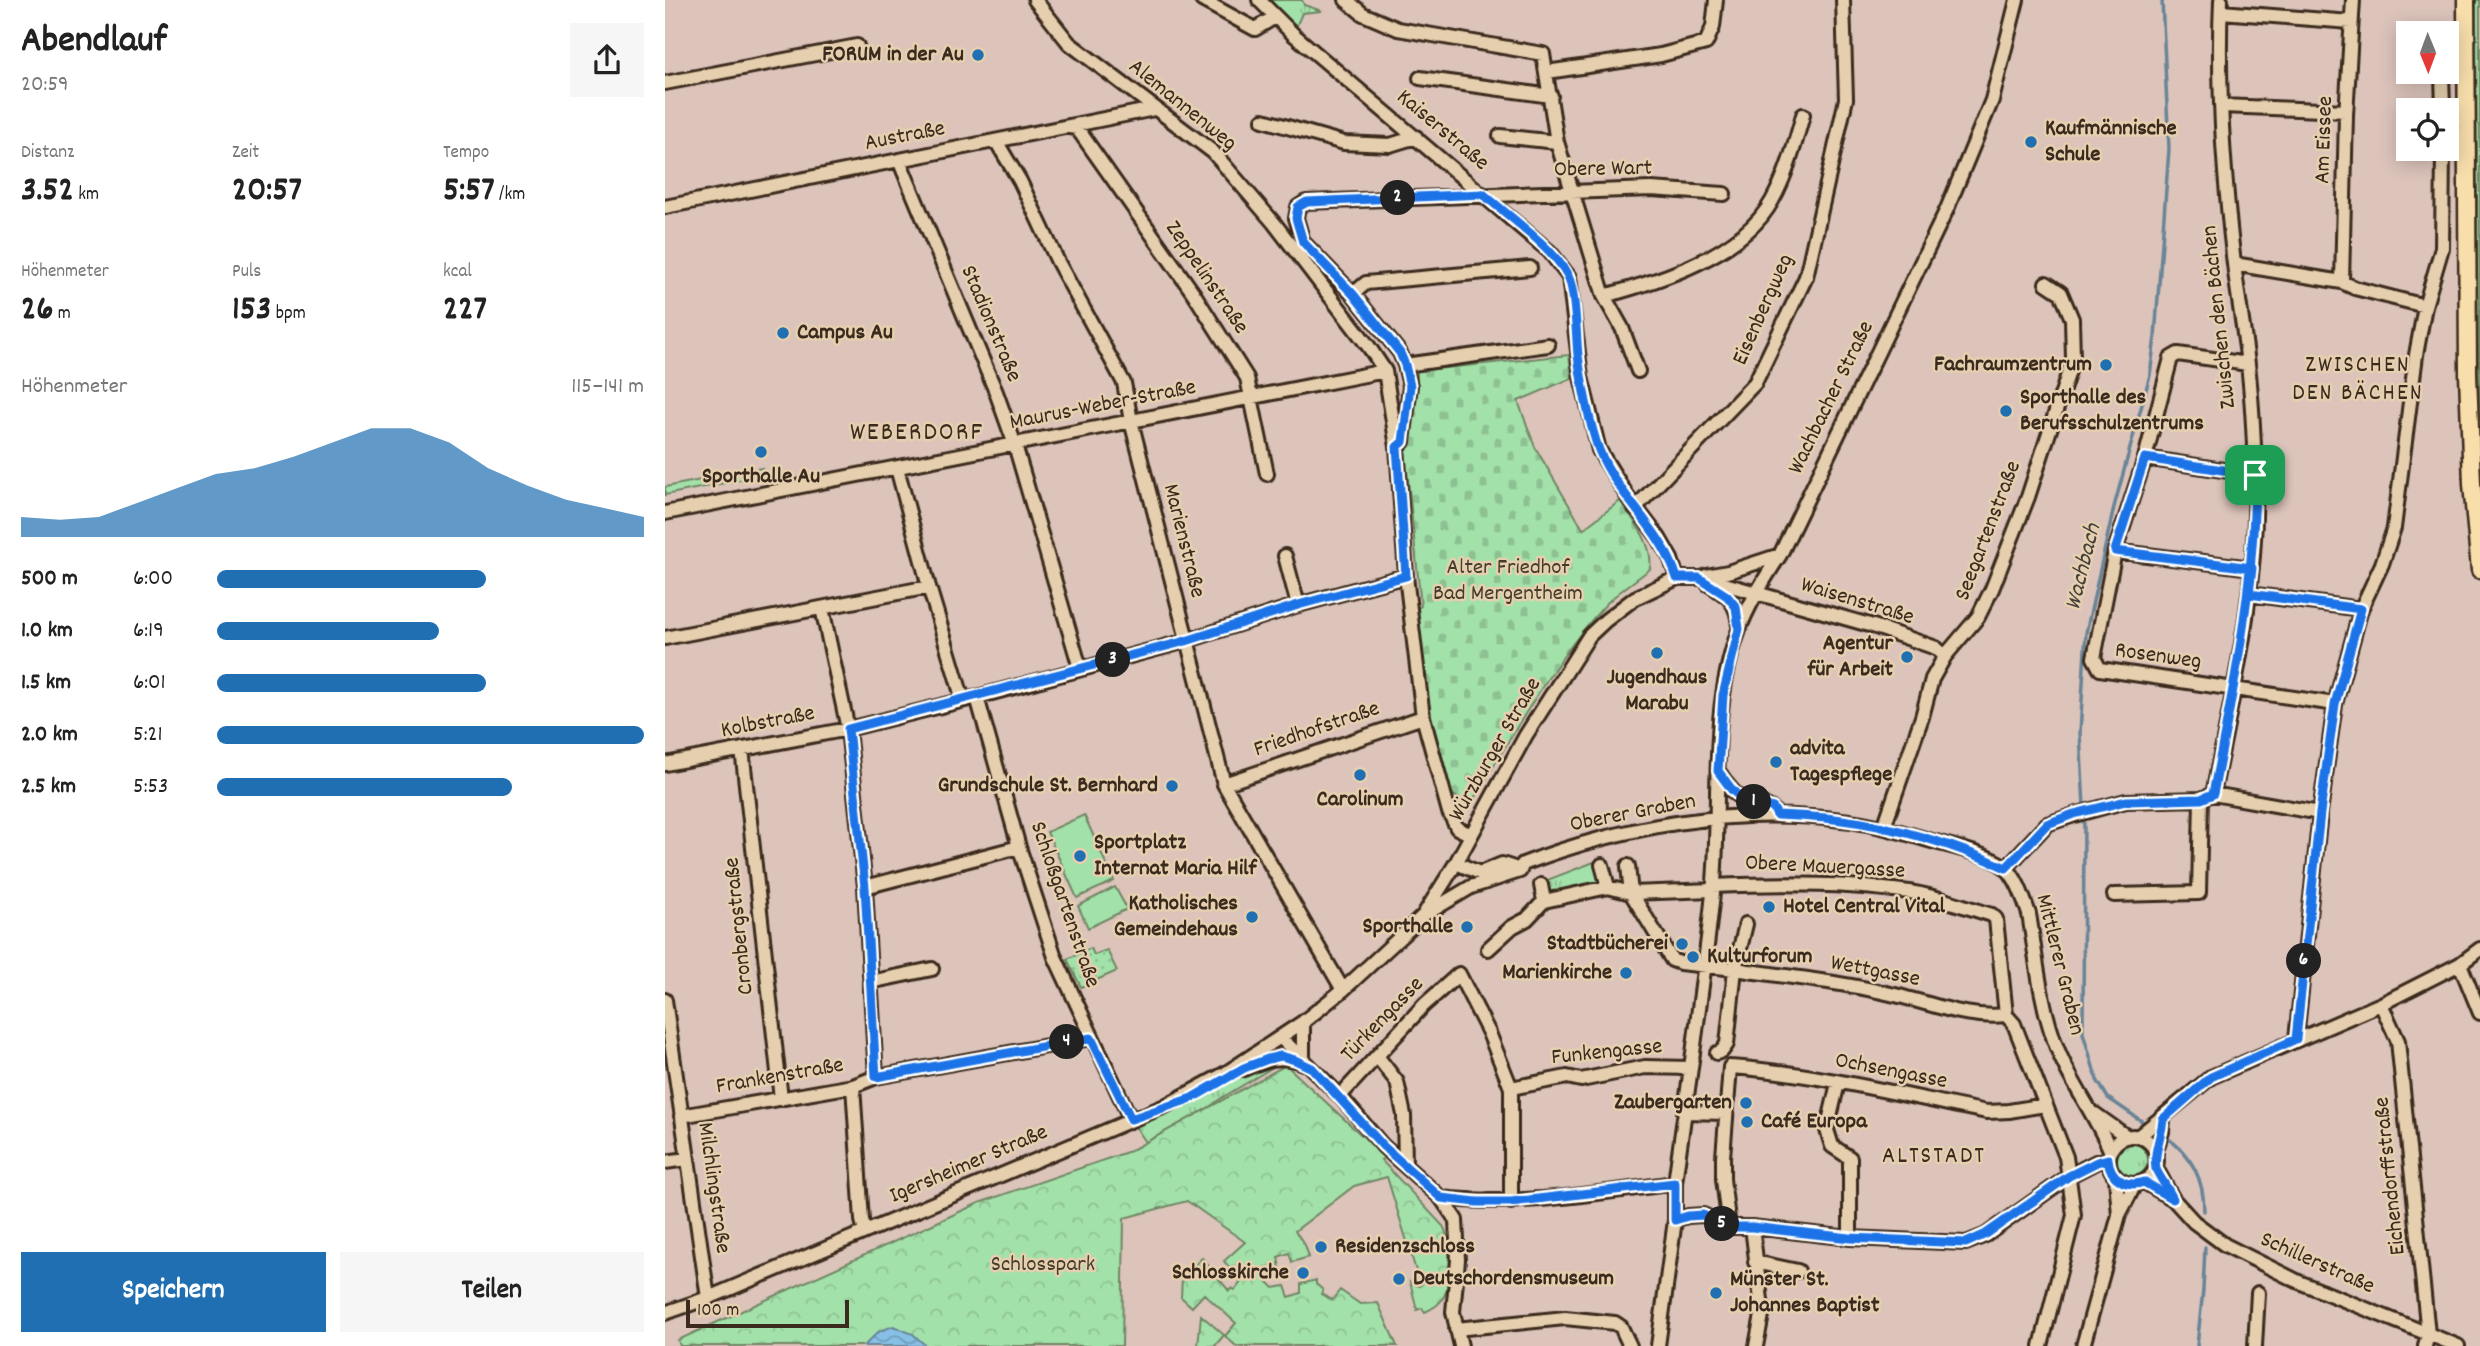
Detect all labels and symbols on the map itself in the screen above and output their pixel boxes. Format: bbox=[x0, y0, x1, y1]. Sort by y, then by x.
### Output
north arrow bbox=[2396, 21, 2459, 84]
place label: FORUM in der Au bbox=[822, 39, 964, 72]
marker: FORUM in der Au bbox=[970, 47, 986, 63]
street label: Alemannenweg bbox=[1120, 52, 1244, 160]
street label: Kaiserstraße bbox=[1388, 82, 1496, 180]
street label: Am Eissee bbox=[2307, 96, 2343, 184]
street label: Austraße bbox=[862, 113, 948, 161]
place label: Kaufmännische Schule bbox=[2045, 113, 2177, 172]
marker: Kaufmännische Schule bbox=[2023, 134, 2039, 150]
street label: Obere Wart bbox=[1554, 153, 1652, 187]
pin: 2 bbox=[1381, 180, 1415, 216]
street label: Zeppelinstraße bbox=[1156, 215, 1256, 341]
street label: Zwischen den Bächen bbox=[2194, 224, 2246, 410]
street label: Eisenbergweg bbox=[1725, 249, 1803, 371]
street label: Stadionstraße bbox=[951, 261, 1029, 387]
street label: Wachbacher Straße bbox=[1781, 316, 1883, 480]
place label: Campus Au bbox=[797, 317, 893, 350]
marker: Campus Au bbox=[775, 325, 791, 341]
place label: Fachraumzentrum bbox=[1934, 349, 2092, 382]
district label: ZWISCHEN DEN BÄCHEN bbox=[2292, 349, 2424, 411]
marker: Fachraumzentrum bbox=[2098, 357, 2114, 373]
street label: Maurus-Weber-Straße bbox=[1007, 372, 1199, 440]
place label: Sporthalle des Berufsschulzentrums bbox=[2020, 382, 2204, 441]
marker: Sporthalle des Berufsschulzentrums bbox=[1998, 403, 2014, 419]
district label: WEBERDORF bbox=[850, 415, 984, 452]
marker: Sporthalle Au bbox=[753, 444, 769, 460]
pin bbox=[2225, 445, 2285, 505]
street label: Seegartenstraße bbox=[1947, 456, 2031, 606]
place label: Sporthalle Au bbox=[702, 461, 820, 494]
street label: Marienstraße bbox=[1153, 481, 1213, 601]
water label: Wachbach bbox=[2057, 519, 2111, 614]
park label: Alter Friedhof Bad Mergentheim bbox=[1433, 552, 1583, 611]
street label: Waisenstraße bbox=[1796, 569, 1918, 635]
place label: Agentur für Arbeit bbox=[1806, 628, 1894, 687]
street label: Rosenweg bbox=[2113, 635, 2203, 679]
pin: 3 bbox=[1095, 642, 1131, 678]
marker: Jugendhaus Marabu bbox=[1649, 645, 1665, 661]
marker: Agentur für Arbeit bbox=[1899, 649, 1915, 665]
place label: Jugendhaus Marabu bbox=[1607, 662, 1708, 721]
street label: Würzburger Straße bbox=[1441, 672, 1551, 828]
street label: Friedhofstraße bbox=[1250, 693, 1384, 767]
street label: Kolbstraße bbox=[718, 698, 818, 748]
place label: advita Tagespflege bbox=[1790, 733, 1892, 792]
marker: advita Tagespflege bbox=[1768, 754, 1784, 770]
marker: Carolinum bbox=[1352, 767, 1368, 783]
place label: Grundschule St. Bernhard bbox=[938, 770, 1158, 803]
marker: Grundschule St. Bernhard bbox=[1164, 778, 1180, 794]
place label: Carolinum bbox=[1317, 784, 1404, 817]
pin: 1 bbox=[1737, 784, 1771, 820]
street label: Oberer Graben bbox=[1567, 786, 1699, 842]
street label: Schloßgartenstraße bbox=[1020, 817, 1108, 993]
place label: Sportplatz Internat Maria Hilf bbox=[1094, 827, 1258, 886]
street label: Obere Mauergasse bbox=[1744, 847, 1906, 889]
marker: Sportplatz Internat Maria Hilf bbox=[1072, 848, 1088, 864]
street label: Cronbergstraße bbox=[716, 856, 764, 996]
place label: Katholisches Gemeindehaus bbox=[1114, 888, 1238, 947]
place label: Hotel Central Vital bbox=[1783, 891, 1946, 924]
street label: Mittlerer Graben bbox=[2026, 891, 2092, 1039]
marker: Hotel Central Vital bbox=[1761, 899, 1777, 915]
marker: Katholisches Gemeindehaus bbox=[1244, 909, 1260, 925]
place label: Sporthalle bbox=[1363, 911, 1453, 944]
marker: Sporthalle bbox=[1459, 919, 1475, 935]
place label: Stadtbücherei bbox=[1547, 928, 1669, 961]
marker: Stadtbücherei bbox=[1674, 936, 1690, 952]
place label: Kulturforum bbox=[1707, 941, 1813, 974]
pin: 6 bbox=[2287, 944, 2321, 978]
street label: Wettgasse bbox=[1827, 947, 1923, 997]
marker: Kulturforum bbox=[1685, 949, 1701, 965]
place label: Marienkirche bbox=[1502, 957, 1612, 990]
marker: Marienkirche bbox=[1618, 965, 1634, 981]
street label: Türkengasse bbox=[1334, 970, 1432, 1070]
pin: 4 bbox=[1049, 1024, 1085, 1060]
street label: Funkengasse bbox=[1550, 1031, 1664, 1075]
street label: Ochsengasse bbox=[1832, 1045, 1950, 1099]
street label: Frankenstraße bbox=[714, 1050, 846, 1104]
place label: Zaubergarten bbox=[1614, 1087, 1732, 1120]
marker: Zaubergarten bbox=[1738, 1095, 1754, 1111]
street label: Eichendorffstraße bbox=[2366, 1095, 2416, 1257]
place label: Café Europa bbox=[1761, 1106, 1868, 1139]
marker: Café Europa bbox=[1739, 1114, 1755, 1130]
street label: Igersheimer Straße bbox=[885, 1117, 1053, 1213]
street label: Milchlingstraße bbox=[687, 1120, 739, 1256]
district label: ALTSTADT bbox=[1882, 1140, 1986, 1174]
pin: 5 bbox=[1705, 1206, 1739, 1242]
street label: Schillerstraße bbox=[2254, 1224, 2380, 1304]
place label: Residenzschloss bbox=[1335, 1231, 1475, 1264]
marker: Residenzschloss bbox=[1313, 1239, 1329, 1255]
park label: Schlosspark bbox=[991, 1249, 1095, 1282]
place label: Schlosskirche bbox=[1172, 1257, 1289, 1290]
place label: Deutschordensmuseum bbox=[1413, 1263, 1614, 1296]
place label: Münster St. Johannes Baptist bbox=[1730, 1264, 1880, 1323]
marker: Schlosskirche bbox=[1295, 1265, 1311, 1281]
marker: Deutschordensmuseum bbox=[1391, 1271, 1407, 1287]
marker: Münster St. Johannes Baptist bbox=[1708, 1285, 1724, 1301]
scale bar bbox=[686, 1297, 849, 1329]

